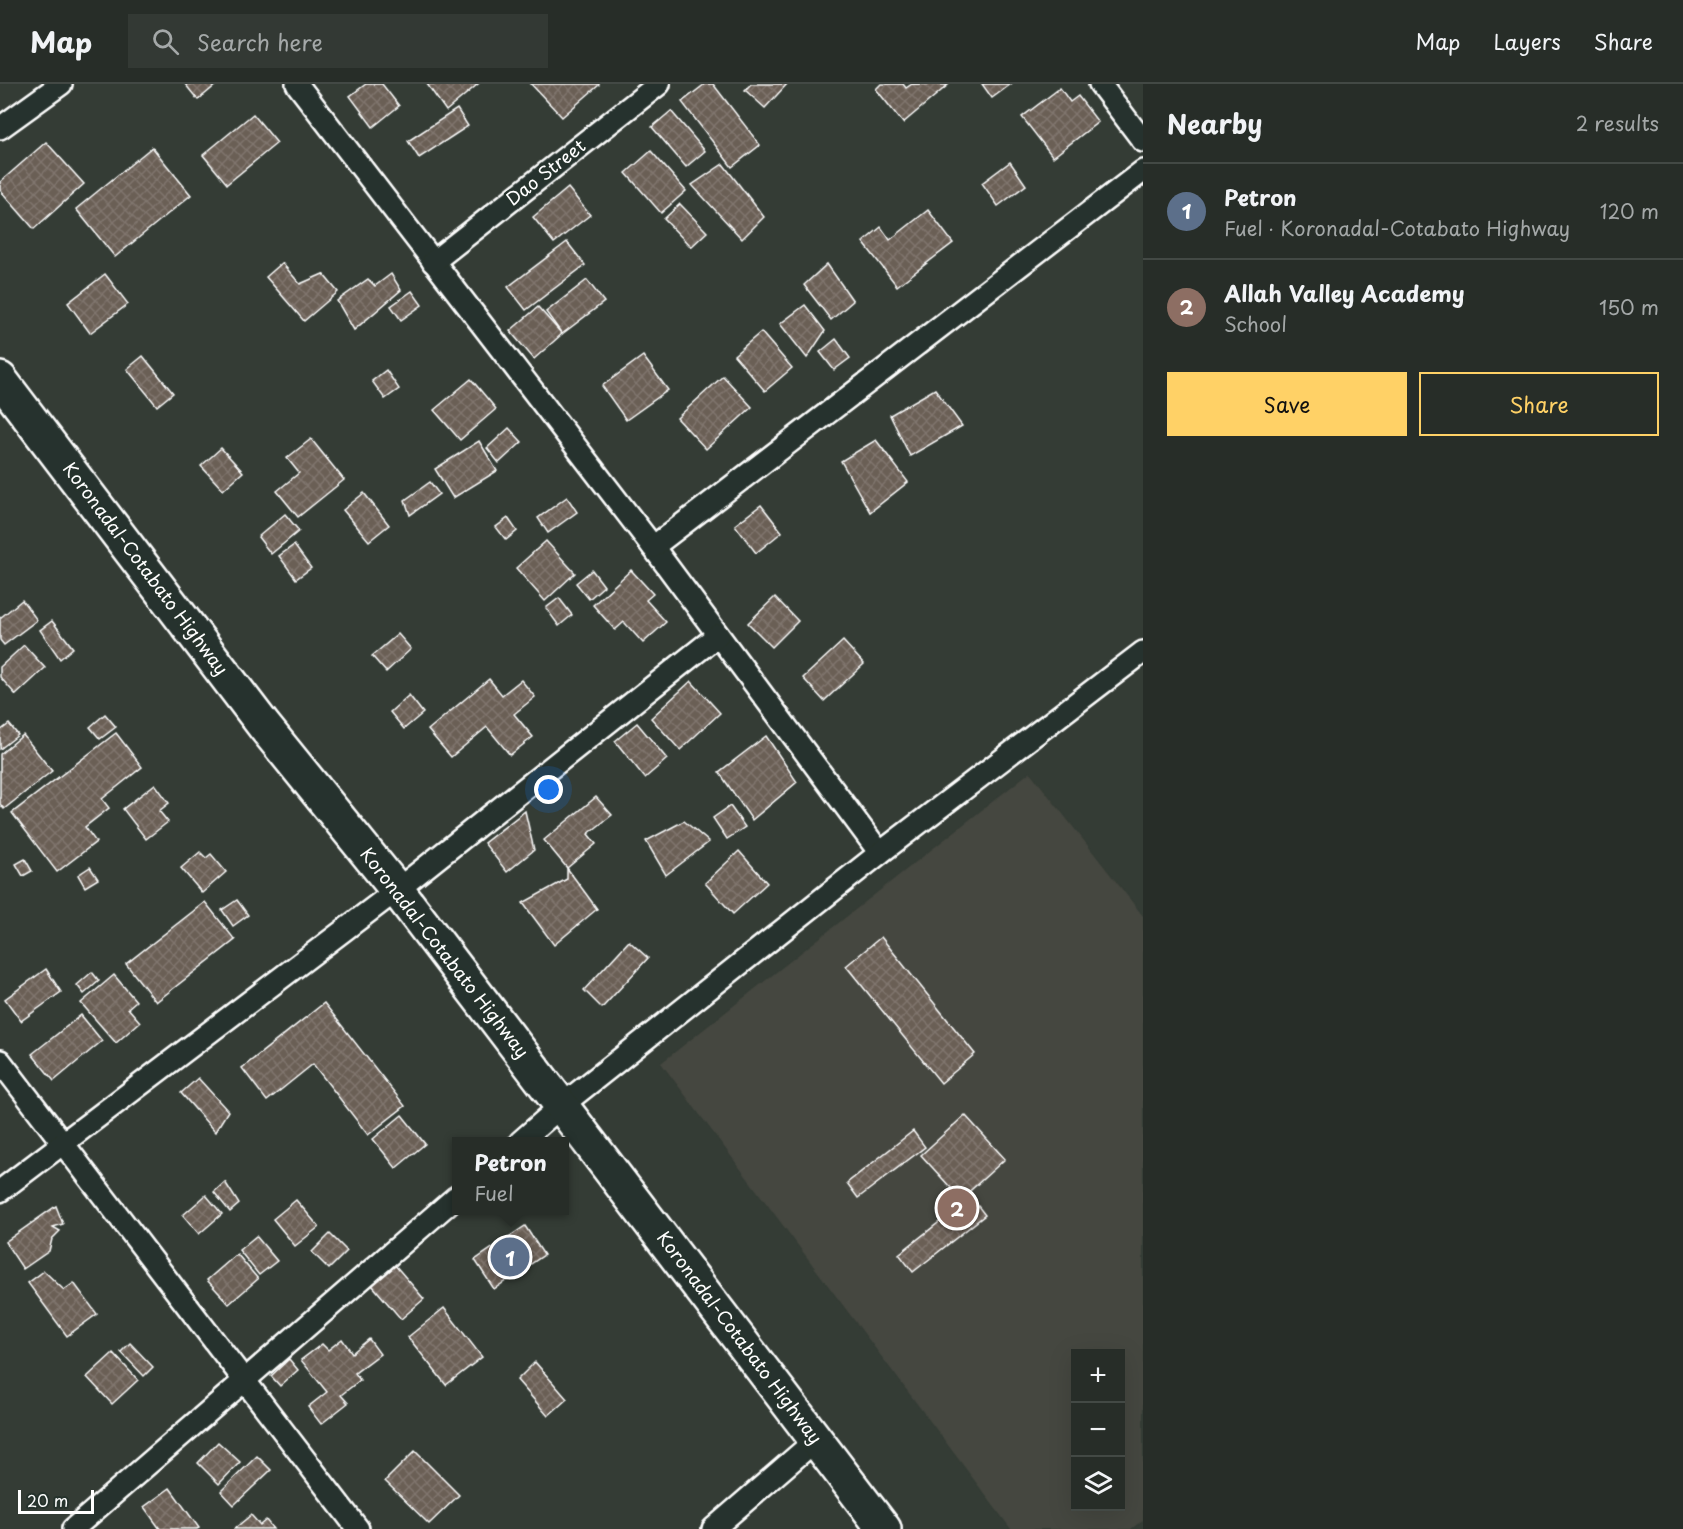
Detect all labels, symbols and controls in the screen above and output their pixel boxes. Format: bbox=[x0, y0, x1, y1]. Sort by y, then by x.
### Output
search box bbox=[128, 14, 548, 68]
text: Map bbox=[30, 20, 92, 63]
icon: search bbox=[149, 25, 182, 58]
text: Search here bbox=[197, 25, 323, 58]
text: Map bbox=[1416, 25, 1460, 57]
text: Layers bbox=[1493, 25, 1561, 57]
text: Share bbox=[1594, 25, 1653, 57]
text: Nearby bbox=[1167, 104, 1262, 143]
text: 2 results bbox=[1576, 108, 1659, 138]
street label: Dao Street bbox=[499, 132, 591, 212]
text: Petron bbox=[1224, 180, 1297, 213]
text: 1 bbox=[1182, 196, 1191, 226]
text: 120 m bbox=[1600, 196, 1659, 226]
text: Fuel · Koronadal-Cotabato Highway bbox=[1224, 213, 1570, 243]
text: Allah Valley Academy bbox=[1224, 276, 1465, 309]
text: 2 bbox=[1179, 292, 1194, 322]
text: 150 m bbox=[1599, 292, 1659, 322]
text: School bbox=[1224, 309, 1287, 339]
button: Save bbox=[1167, 372, 1407, 436]
button: Share bbox=[1419, 372, 1659, 436]
street label: Koronadal-Cotabato Highway bbox=[57, 456, 235, 680]
your location bbox=[534, 775, 563, 804]
street label: Koronadal-Cotabato Highway bbox=[354, 841, 536, 1063]
popup bbox=[452, 1137, 569, 1215]
text: Petron bbox=[474, 1145, 547, 1178]
text: Fuel bbox=[474, 1178, 513, 1208]
pin: 2 bbox=[938, 1186, 976, 1230]
street label: Koronadal-Cotabato Highway bbox=[651, 1225, 829, 1449]
pin: 1 bbox=[490, 1234, 530, 1280]
map controls bbox=[1071, 1349, 1125, 1511]
button: + bbox=[1071, 1349, 1125, 1403]
button: − bbox=[1071, 1403, 1125, 1457]
button: layers bbox=[1071, 1457, 1125, 1511]
scale bar bbox=[18, 1487, 94, 1514]
text: 20 m bbox=[27, 1488, 68, 1512]

